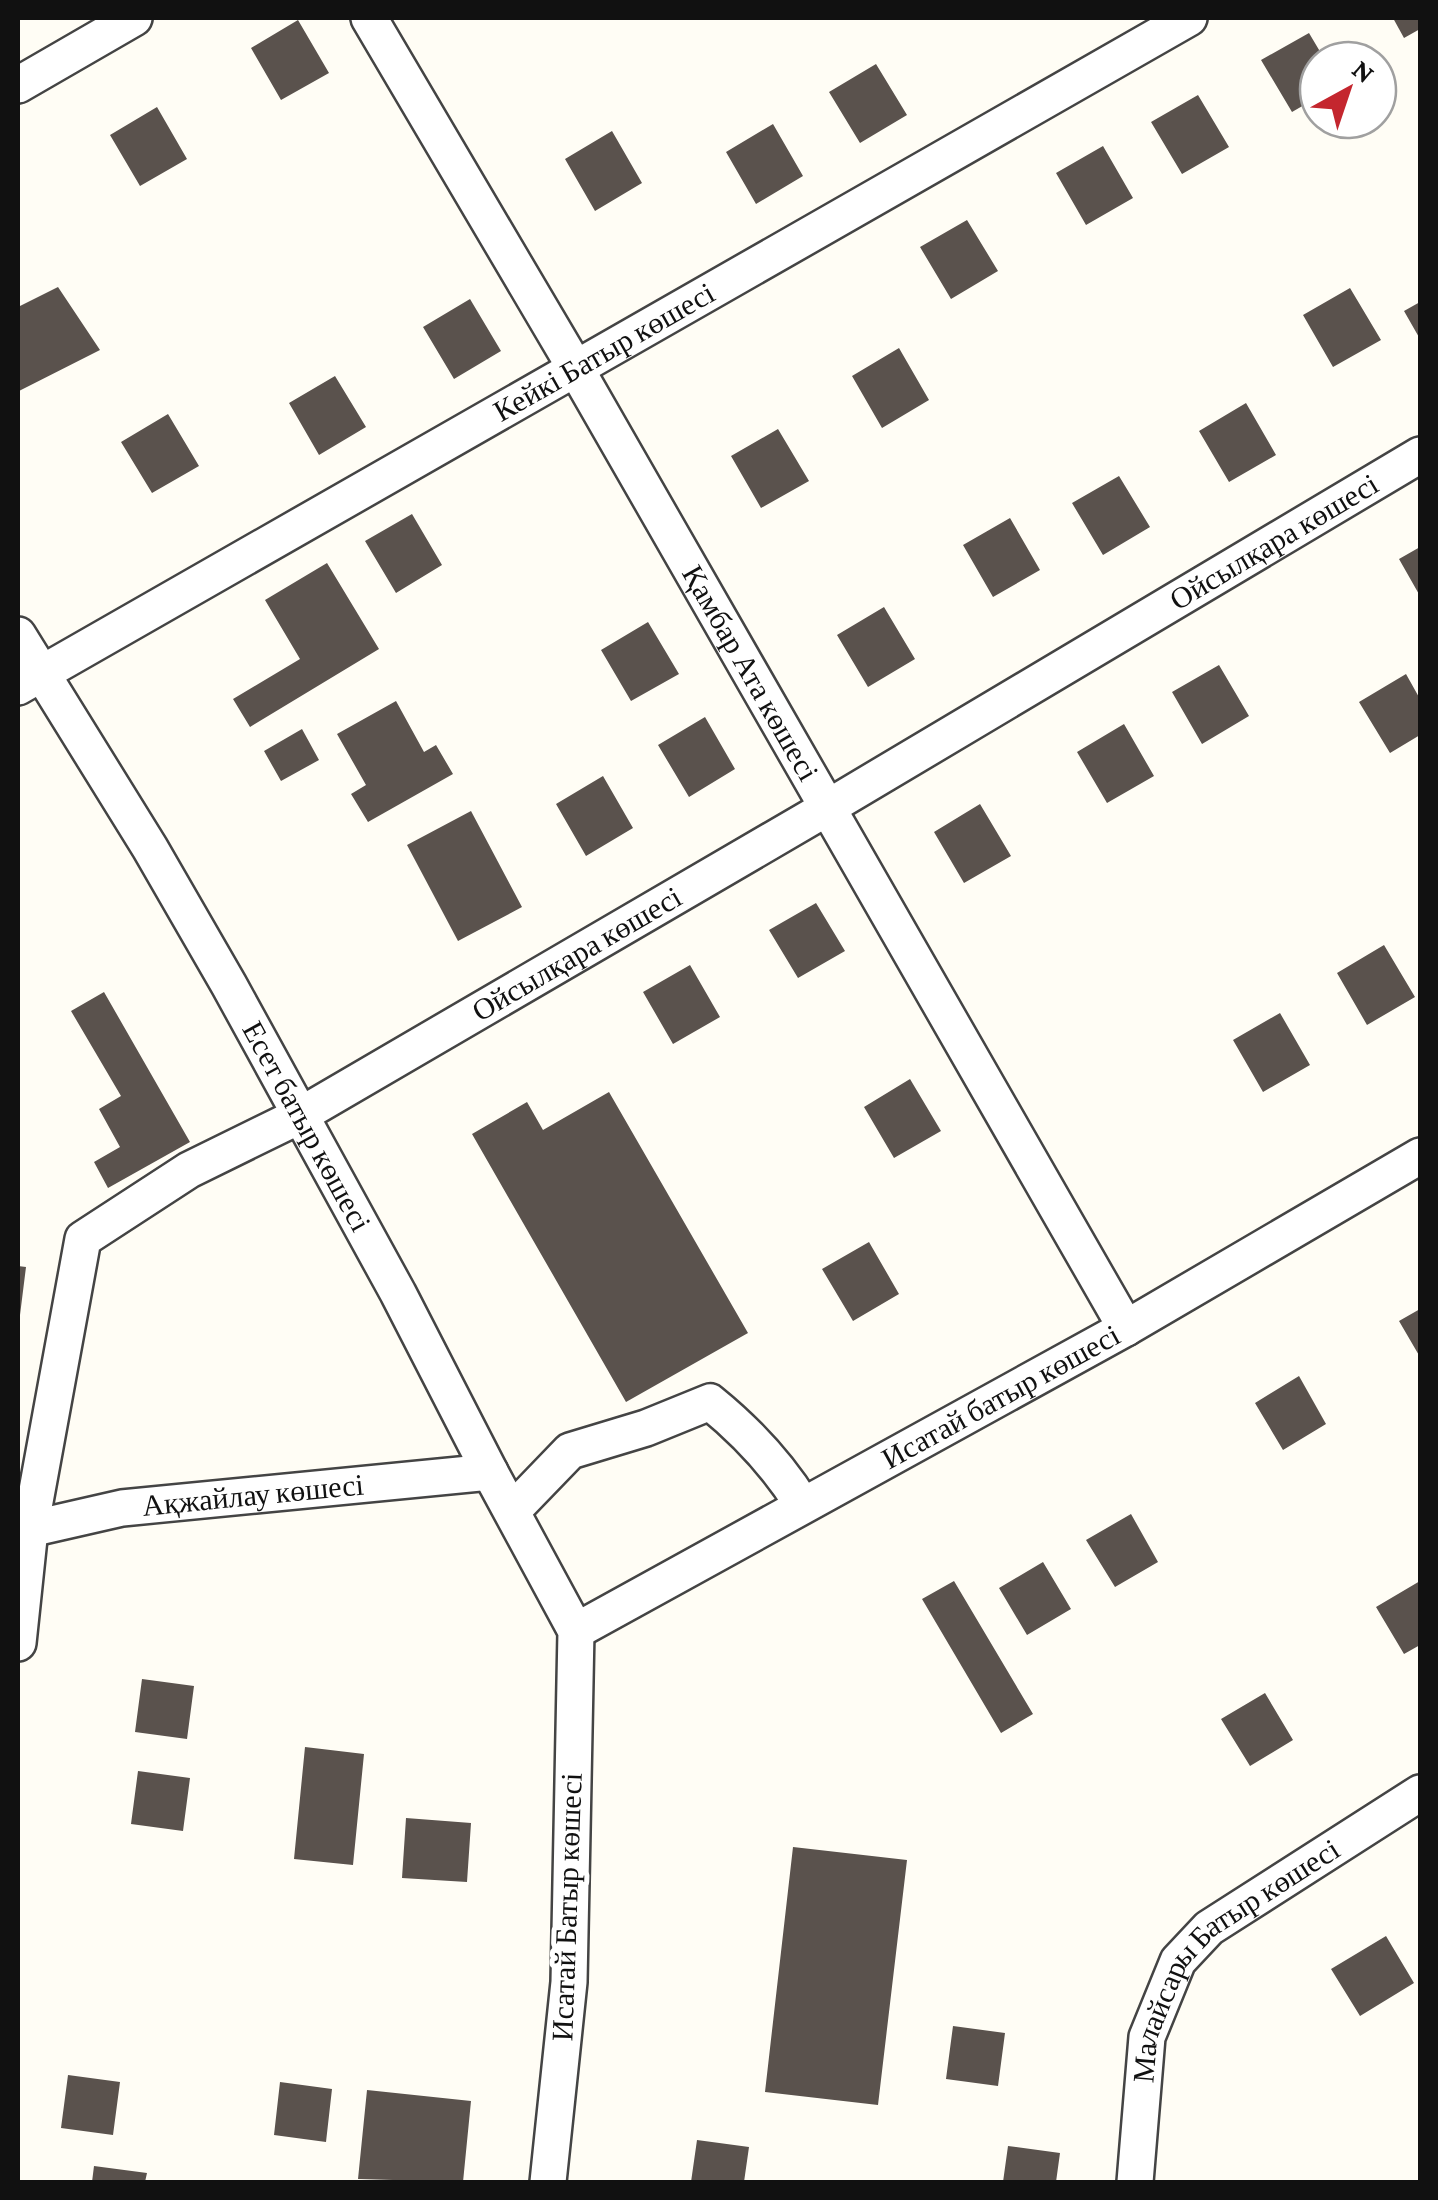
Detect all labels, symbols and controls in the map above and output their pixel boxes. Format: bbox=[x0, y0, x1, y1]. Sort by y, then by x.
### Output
north arrow bbox=[1298, 40, 1398, 140]
text: N bbox=[1346, 53, 1381, 89]
street label: Кейкі Батыр көшесі bbox=[488, 276, 720, 428]
street label: Ойсылқара көшесі bbox=[1164, 467, 1384, 616]
street label: Қамбар Ата көшесі bbox=[676, 559, 825, 786]
street label: Ойсылқара көшесі bbox=[466, 880, 687, 1027]
street label: Есет батыр көшесі bbox=[236, 1016, 378, 1237]
street label: Исатай батыр көшесі bbox=[876, 1318, 1125, 1475]
street label: Ақжайлау көшесі bbox=[141, 1467, 365, 1522]
street label: Исатай Батыр көшесі bbox=[545, 1772, 588, 2042]
street label: Малайсары Батыр көшесі bbox=[1126, 1832, 1345, 2084]

